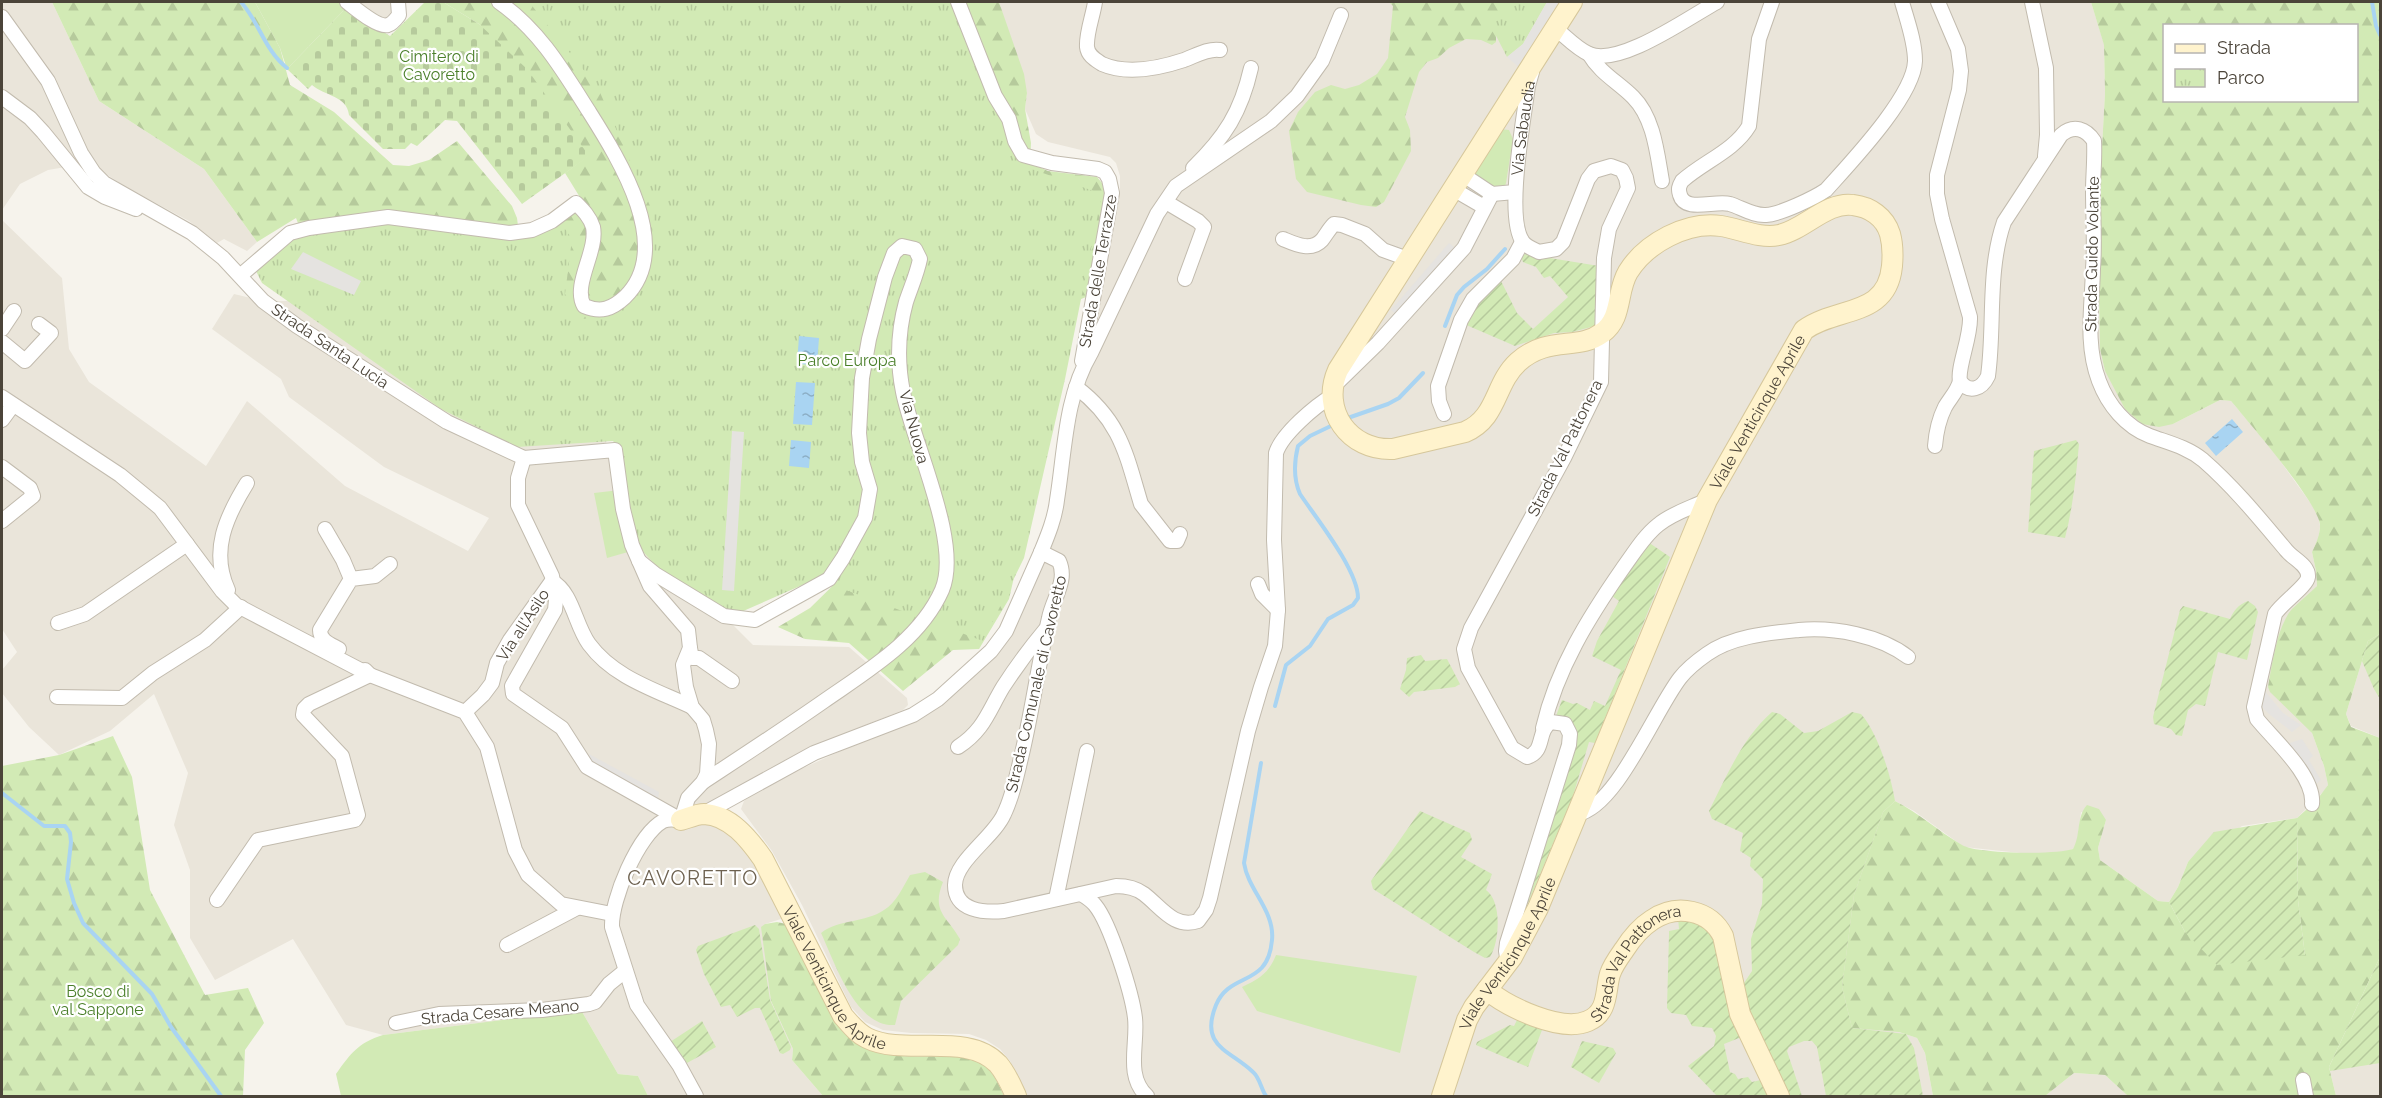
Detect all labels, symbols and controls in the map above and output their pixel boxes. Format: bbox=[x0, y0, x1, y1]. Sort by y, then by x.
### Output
legend bbox=[2163, 24, 2358, 102]
text: Strada bbox=[2217, 37, 2271, 58]
park label: Cimitero di Cavoretto bbox=[399, 47, 479, 84]
text: Parco bbox=[2217, 67, 2265, 88]
street label: Via Sabaudia bbox=[1507, 78, 1539, 176]
street label: Strada Guido Volante bbox=[2081, 176, 2103, 332]
street label: Strada delle Terrazze bbox=[1075, 193, 1121, 349]
street label: Strada Santa Lucia bbox=[268, 300, 392, 392]
street label: Viale Venticinque Aprile bbox=[1706, 331, 1809, 493]
park label: Parco Europa bbox=[798, 351, 896, 370]
street label: Strada Val Pattonera bbox=[1524, 377, 1606, 519]
street label: Via Nuova bbox=[895, 388, 933, 466]
street label: Strada Comunale di Cavoretto bbox=[1002, 574, 1070, 794]
street label: Via all'Asilo bbox=[493, 585, 553, 665]
district label: CAVORETTO bbox=[627, 866, 759, 890]
street label: Viale Venticinque Aprile bbox=[1455, 874, 1559, 1032]
street label: Strada Val Pattonera bbox=[1586, 901, 1682, 1026]
street label: Viale Venticinque Aprile bbox=[779, 902, 888, 1053]
park label: Bosco di val Sappone bbox=[52, 982, 144, 1019]
street label: Strada Cesare Meano bbox=[420, 996, 580, 1028]

